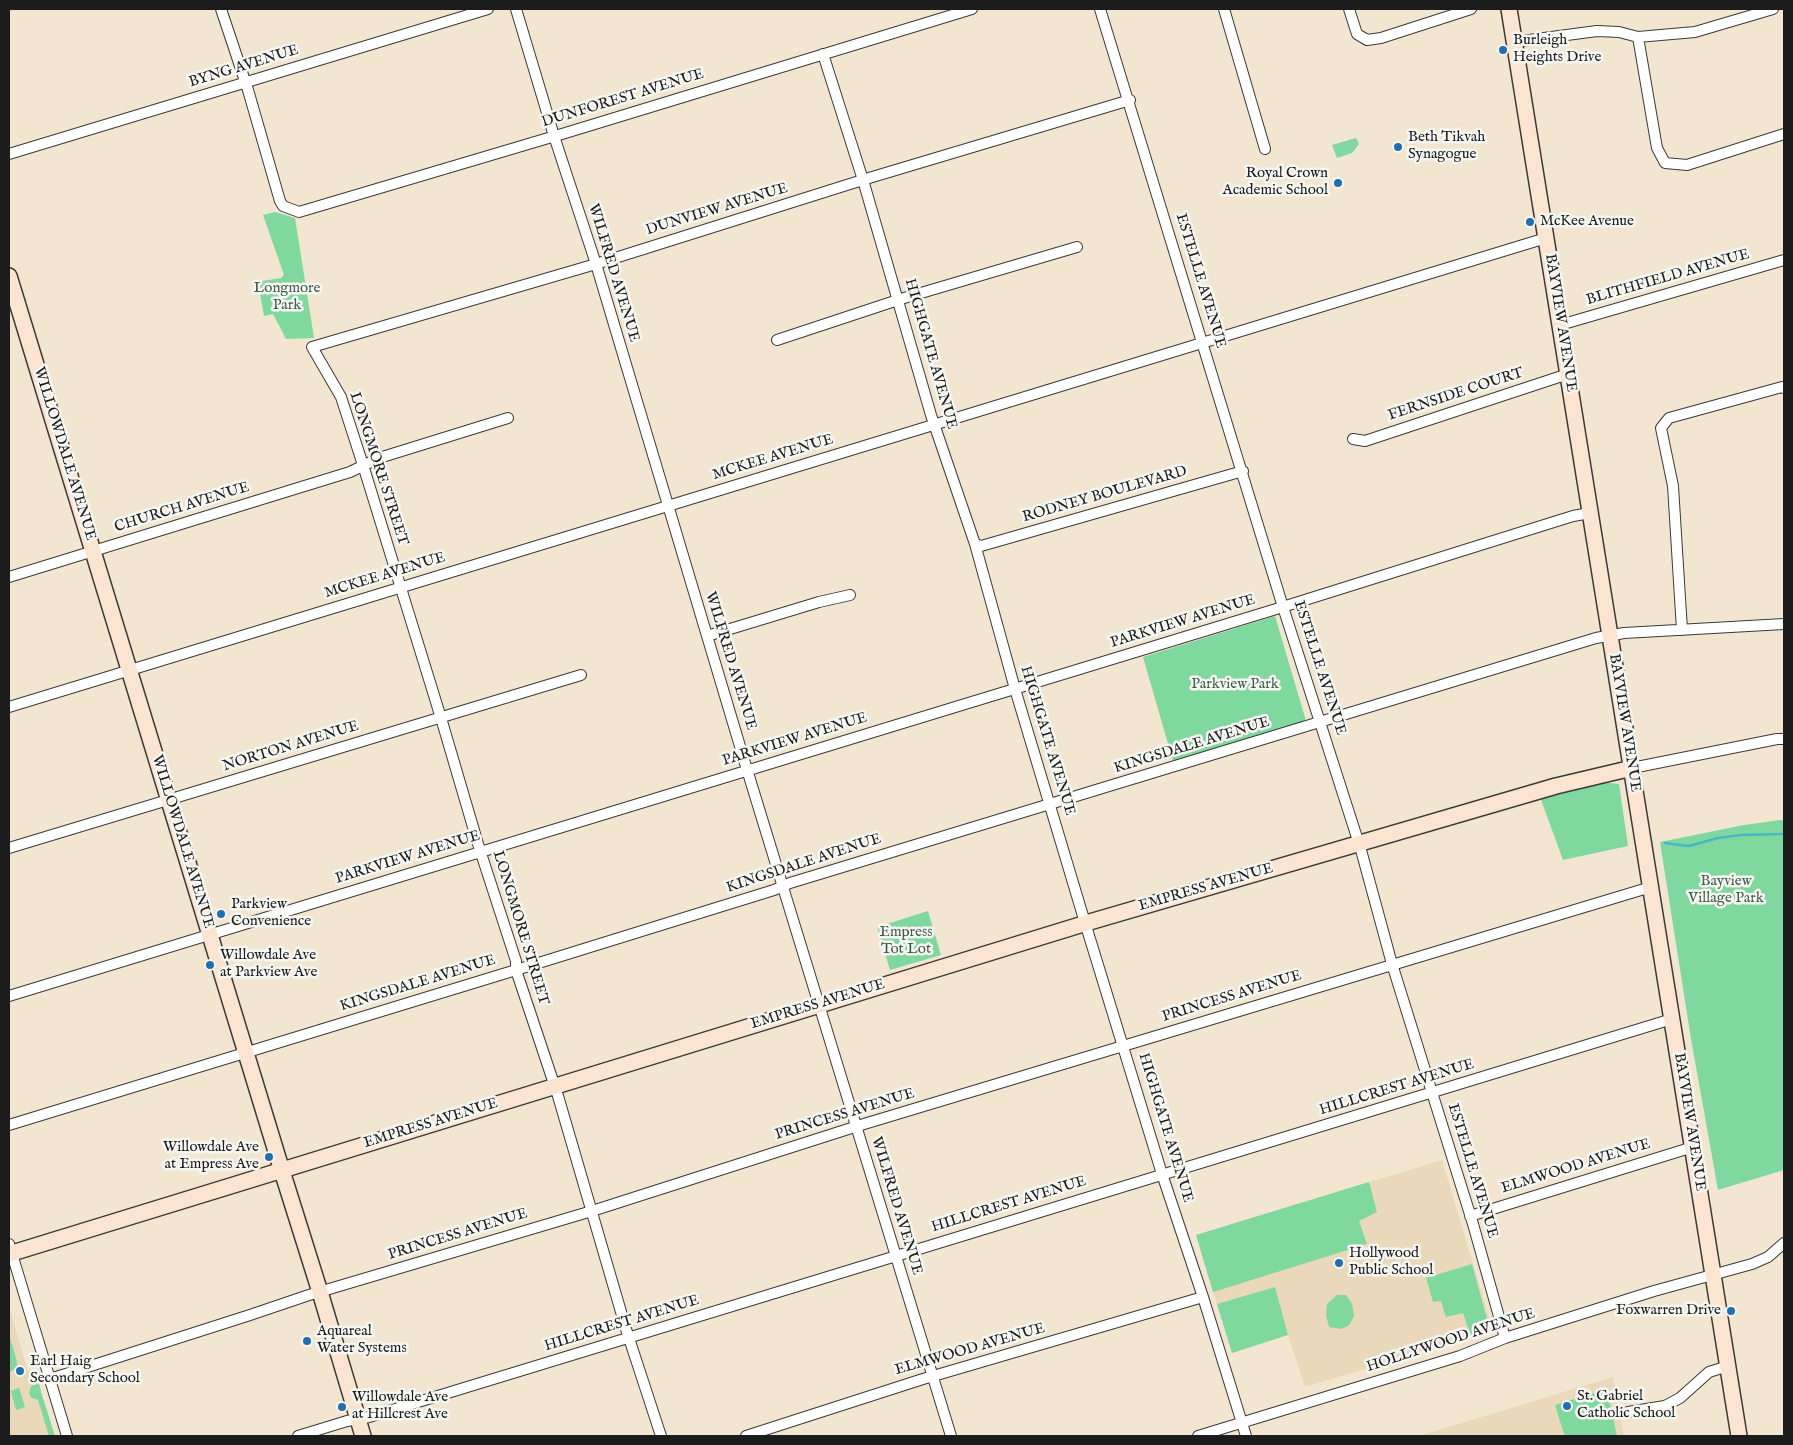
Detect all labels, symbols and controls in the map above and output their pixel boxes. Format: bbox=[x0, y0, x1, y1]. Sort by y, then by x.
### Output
place label: Burleigh Heights Drive bbox=[1513, 32, 1601, 67]
street label: BYNG AVENUE bbox=[187, 42, 301, 92]
marker: Burleigh Heights Drive bbox=[1497, 44, 1509, 56]
street label: DUNFOREST AVENUE bbox=[540, 66, 706, 132]
place label: Beth Tikvah Synagogue bbox=[1408, 129, 1485, 164]
marker: Beth Tikvah Synagogue bbox=[1392, 141, 1404, 153]
place label: Royal Crown Academic School bbox=[1223, 165, 1328, 200]
marker: Royal Crown Academic School bbox=[1332, 177, 1344, 189]
street label: DUNVIEW AVENUE bbox=[644, 180, 790, 240]
street label: WILFRED AVENUE bbox=[583, 202, 643, 344]
street label: ESTELLE AVENUE bbox=[1171, 211, 1229, 351]
place label: McKee Avenue bbox=[1540, 213, 1634, 231]
marker: McKee Avenue bbox=[1524, 216, 1536, 228]
street label: BLITHFIELD AVENUE bbox=[1584, 246, 1752, 310]
street label: BAYVIEW AVENUE bbox=[1540, 253, 1580, 393]
street label: HIGHGATE AVENUE bbox=[900, 277, 960, 431]
park label: Longmore Park bbox=[254, 280, 320, 315]
street label: WILLOWDALE AVENUE bbox=[29, 365, 99, 543]
street label: FERNSIDE COURT bbox=[1386, 365, 1526, 425]
street label: LONGMORE STREET bbox=[345, 390, 411, 548]
street label: MCKEE AVENUE bbox=[710, 431, 836, 485]
street label: RODNEY BOULEVARD bbox=[1021, 463, 1189, 527]
street label: CHURCH AVENUE bbox=[112, 479, 252, 537]
street label: MCKEE AVENUE bbox=[322, 549, 448, 603]
street label: WILFRED AVENUE bbox=[700, 590, 760, 732]
street label: PARKVIEW AVENUE bbox=[1108, 591, 1258, 653]
street label: ESTELLE AVENUE bbox=[1289, 599, 1349, 737]
street label: BAYVIEW AVENUE bbox=[1604, 653, 1644, 793]
street label: HIGHGATE AVENUE bbox=[1016, 664, 1078, 818]
park label: Parkview Park bbox=[1191, 676, 1279, 694]
street label: PARKVIEW AVENUE bbox=[720, 709, 870, 771]
street label: KINGSDALE AVENUE bbox=[1112, 714, 1272, 778]
street label: NORTON AVENUE bbox=[221, 718, 361, 776]
street label: WILLOWDALE AVENUE bbox=[147, 753, 217, 931]
street label: PARKVIEW AVENUE bbox=[333, 827, 483, 889]
street label: KINGSDALE AVENUE bbox=[724, 830, 884, 898]
street label: LONGMORE STREET bbox=[488, 849, 552, 1007]
street label: EMPRESS AVENUE bbox=[1137, 860, 1275, 916]
park label: Bayview Village Park bbox=[1688, 873, 1764, 908]
place label: Parkview Convenience bbox=[231, 896, 311, 931]
marker: Parkview Convenience bbox=[215, 908, 227, 920]
park label: Empress Tot Lot bbox=[880, 924, 932, 959]
place label: Willowdale Ave at Parkview Ave bbox=[220, 947, 317, 982]
street label: KINGSDALE AVENUE bbox=[338, 952, 498, 1016]
marker: Willowdale Ave at Parkview Ave bbox=[204, 959, 216, 971]
street label: PRINCESS AVENUE bbox=[1160, 967, 1304, 1027]
street label: EMPRESS AVENUE bbox=[749, 976, 887, 1034]
street label: HIGHGATE AVENUE bbox=[1134, 1051, 1196, 1205]
street label: BAYVIEW AVENUE bbox=[1669, 1052, 1709, 1192]
street label: HILLCREST AVENUE bbox=[1318, 1056, 1476, 1120]
street label: PRINCESS AVENUE bbox=[773, 1085, 917, 1145]
street label: EMPRESS AVENUE bbox=[362, 1095, 500, 1153]
street label: ESTELLE AVENUE bbox=[1443, 1101, 1501, 1241]
street label: WILFRED AVENUE bbox=[866, 1135, 926, 1277]
street label: ELMWOOD AVENUE bbox=[1499, 1136, 1653, 1198]
place label: Willowdale Ave at Empress Ave bbox=[163, 1139, 259, 1174]
marker: Willowdale Ave at Empress Ave bbox=[263, 1151, 275, 1163]
street label: HILLCREST AVENUE bbox=[930, 1173, 1088, 1237]
street label: PRINCESS AVENUE bbox=[386, 1205, 530, 1265]
place label: Hollywood Public School bbox=[1349, 1245, 1433, 1280]
marker: Hollywood Public School bbox=[1333, 1257, 1345, 1269]
street label: HILLCREST AVENUE bbox=[543, 1292, 701, 1356]
place label: Foxwarren Drive bbox=[1616, 1302, 1721, 1320]
street label: HOLLYWOOD AVENUE bbox=[1364, 1305, 1538, 1377]
marker: Foxwarren Drive bbox=[1725, 1305, 1737, 1317]
street label: ELMWOOD AVENUE bbox=[893, 1320, 1047, 1380]
place label: Aquareal Water Systems bbox=[317, 1323, 407, 1358]
marker: Aquareal Water Systems bbox=[301, 1335, 313, 1347]
place label: Earl Haig Secondary School bbox=[30, 1353, 140, 1388]
marker: Earl Haig Secondary School bbox=[14, 1365, 26, 1377]
place label: St. Gabriel Catholic School bbox=[1577, 1388, 1675, 1423]
place label: Willowdale Ave at Hillcrest Ave bbox=[352, 1389, 448, 1424]
marker: St. Gabriel Catholic School bbox=[1561, 1400, 1573, 1412]
marker: Willowdale Ave at Hillcrest Ave bbox=[336, 1401, 348, 1413]

